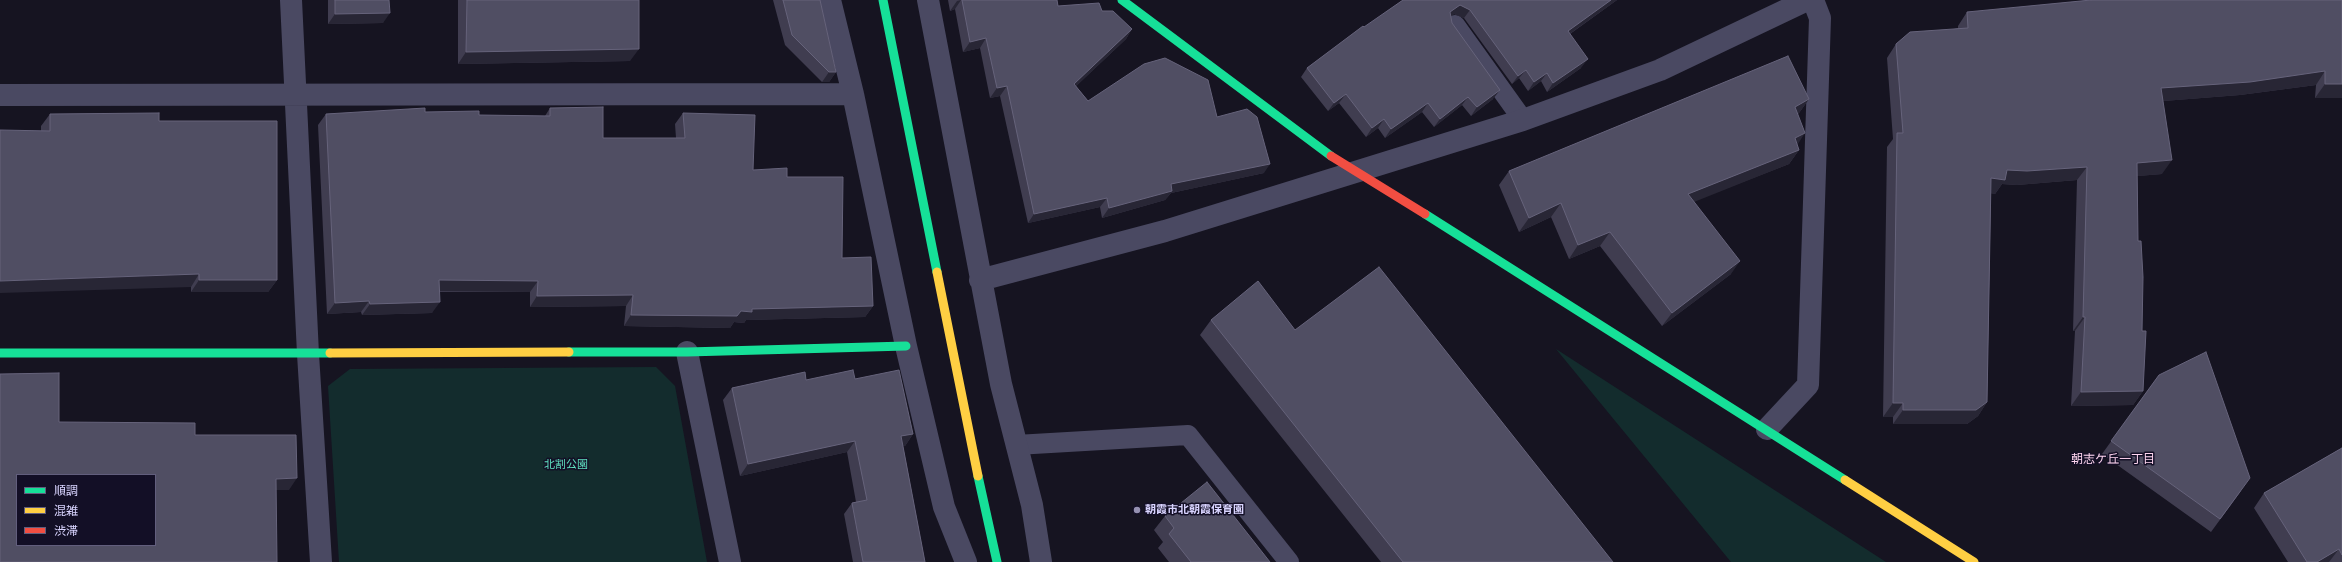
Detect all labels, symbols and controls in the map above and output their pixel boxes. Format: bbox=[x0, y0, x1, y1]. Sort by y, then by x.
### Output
district label: 朝志ケ丘一丁目 bbox=[2071, 453, 2155, 467]
park label: 北割公園 bbox=[544, 458, 588, 472]
legend bbox=[16, 474, 156, 546]
text: 順調 bbox=[54, 481, 78, 500]
text: 混雑 bbox=[54, 501, 78, 520]
place label: 朝霞市北朝霞保育園 bbox=[1145, 503, 1244, 517]
marker: 朝霞市北朝霞保育園 bbox=[1132, 505, 1142, 515]
text: 渋滞 bbox=[54, 521, 78, 540]

